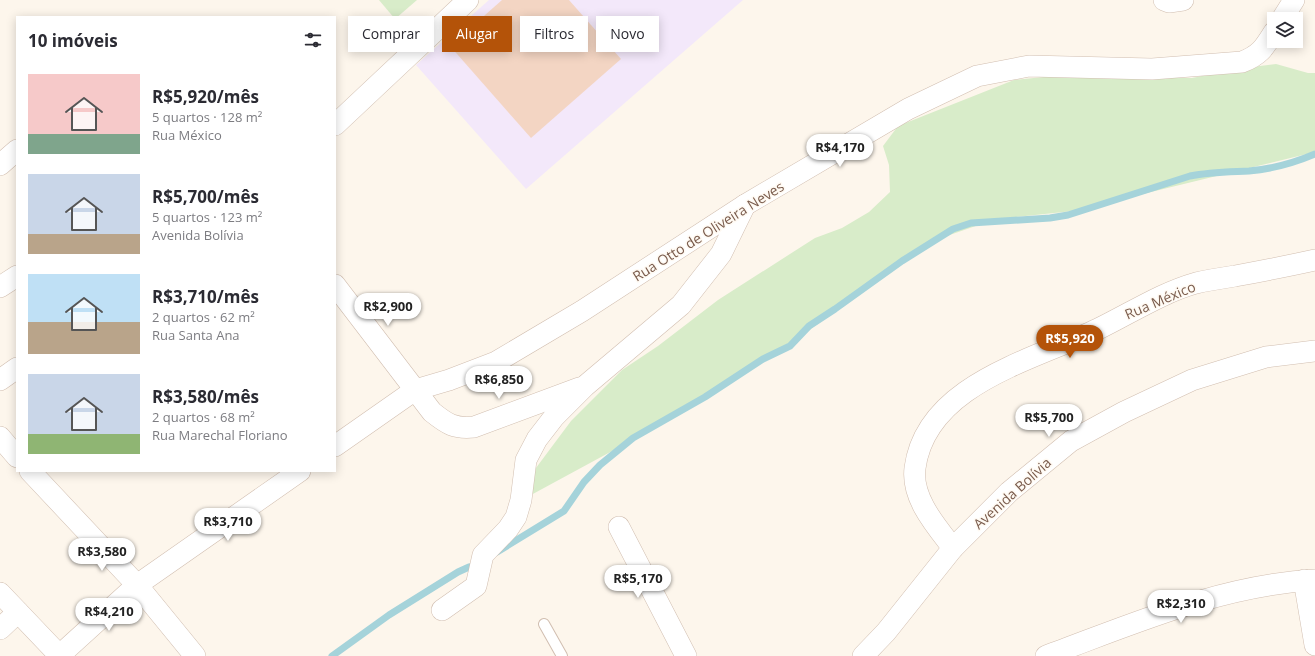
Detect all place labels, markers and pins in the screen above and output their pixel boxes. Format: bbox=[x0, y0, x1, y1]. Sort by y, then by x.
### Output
pin: R$4,170 bbox=[803, 134, 877, 168]
pin: R$2,900 bbox=[351, 293, 425, 327]
pin: R$5,920 bbox=[1033, 325, 1107, 359]
pin: R$6,850 bbox=[462, 366, 536, 400]
pin: R$5,700 bbox=[1012, 404, 1086, 438]
pin: R$3,710 bbox=[191, 508, 265, 542]
pin: R$3,580 bbox=[65, 538, 139, 572]
pin: R$5,170 bbox=[601, 565, 675, 599]
pin: R$2,310 bbox=[1144, 590, 1218, 624]
pin: R$4,210 bbox=[72, 598, 146, 632]

